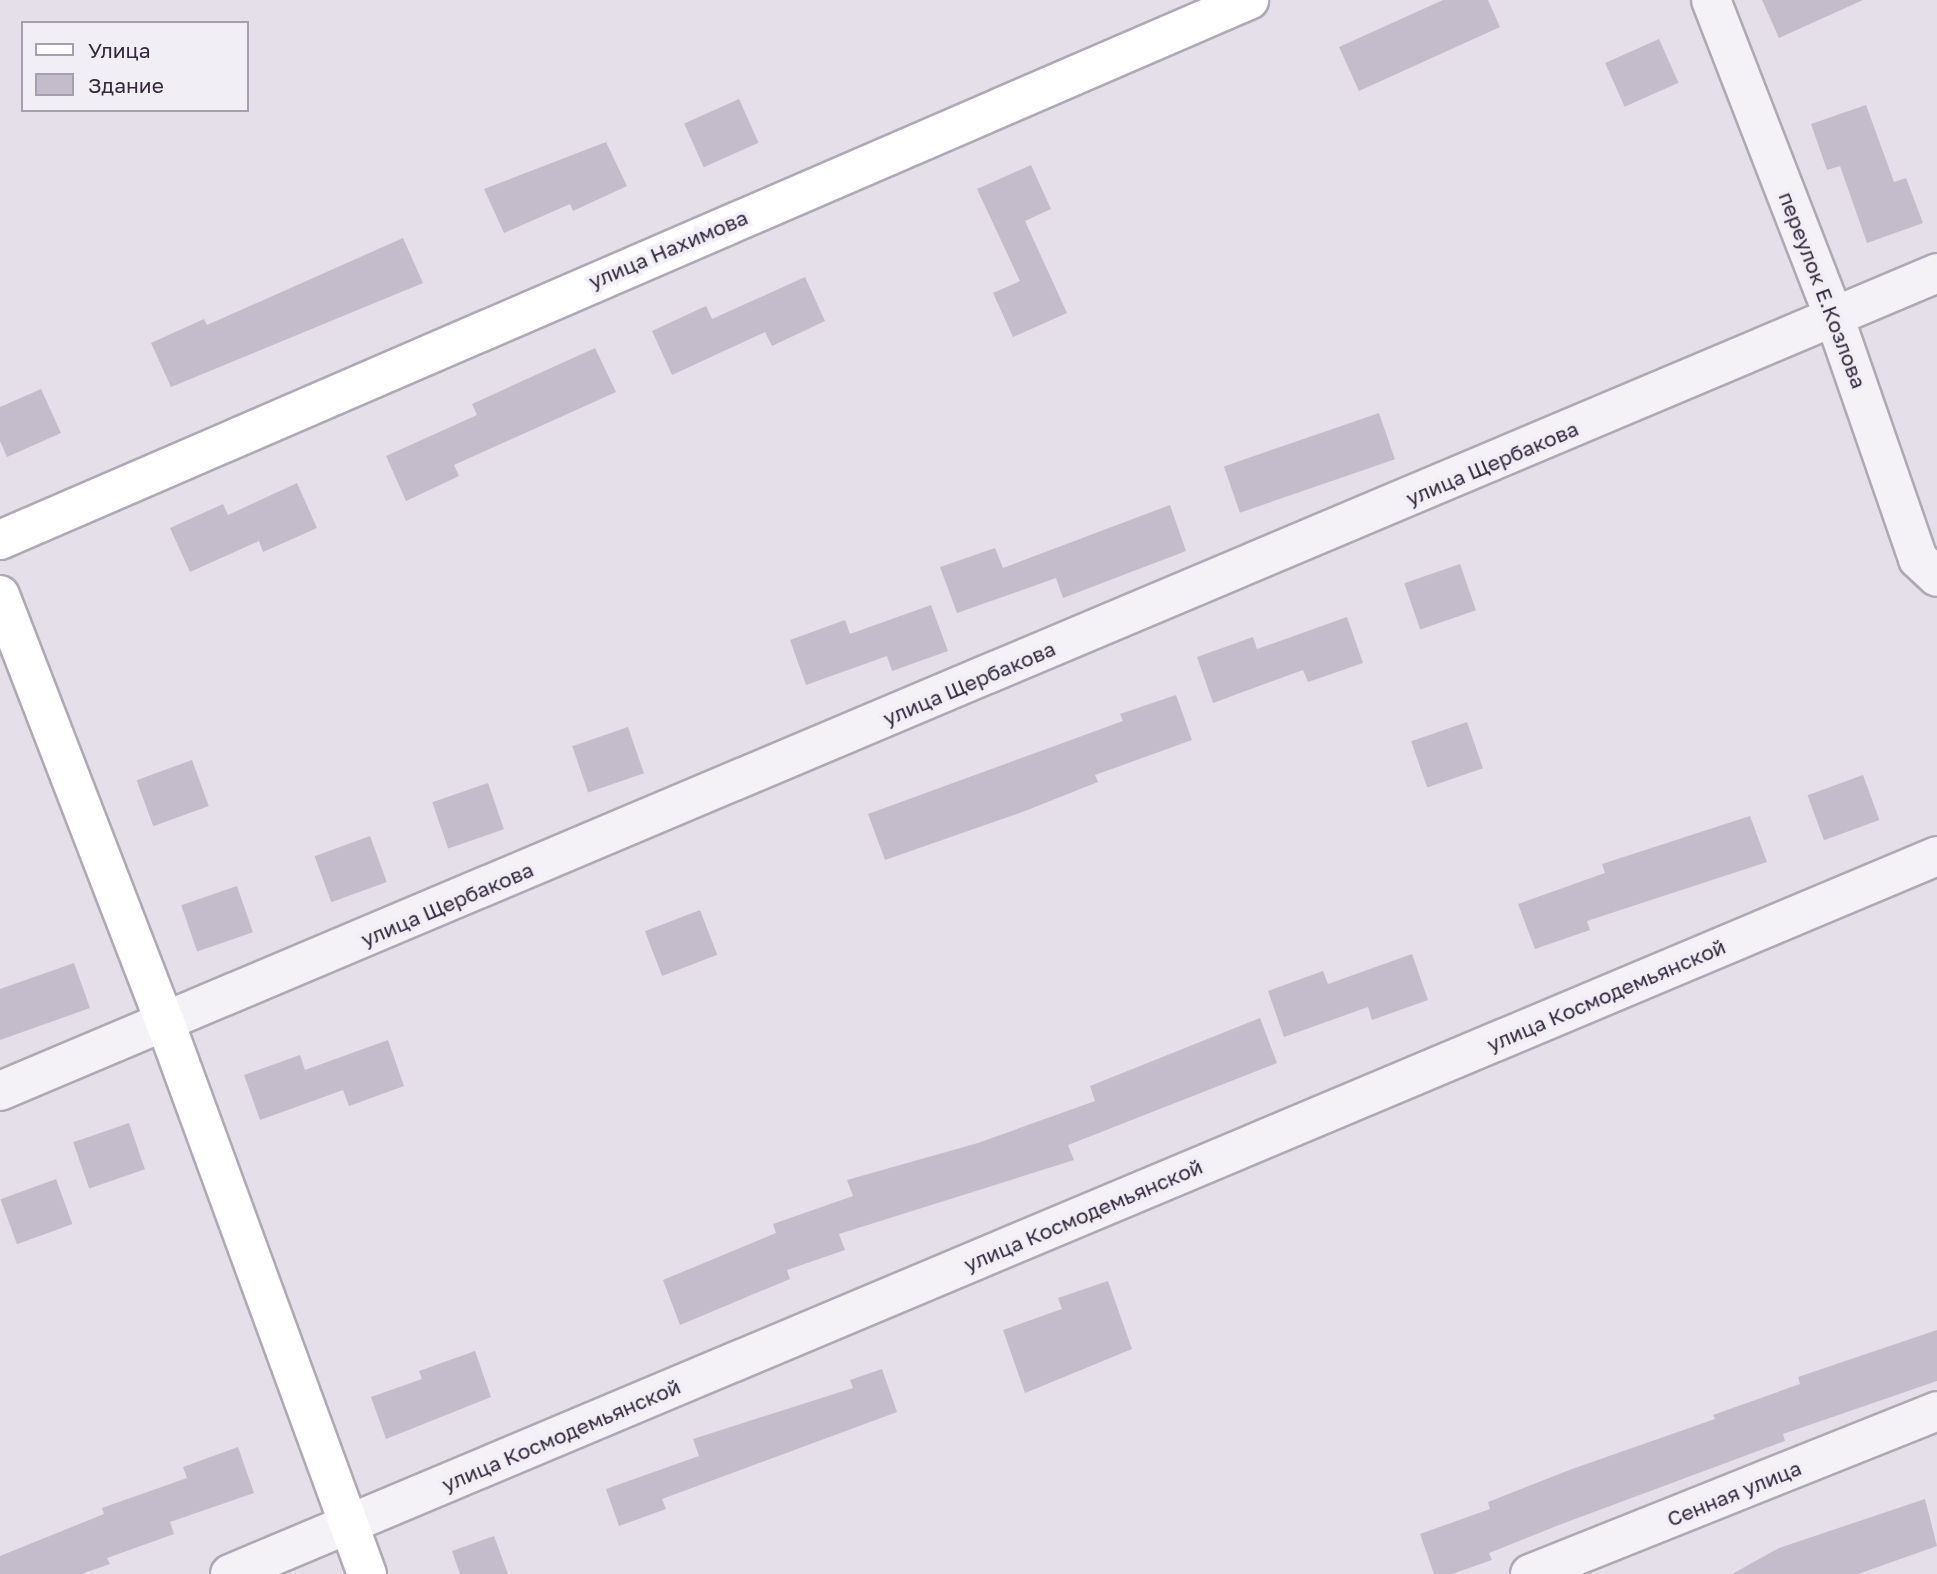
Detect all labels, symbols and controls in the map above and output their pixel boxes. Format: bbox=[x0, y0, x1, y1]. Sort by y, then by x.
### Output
legend bbox=[21, 21, 248, 112]
text: Улица bbox=[88, 37, 151, 63]
text: Здание bbox=[88, 72, 164, 98]
street label: переулок Е.Козлова bbox=[1774, 188, 1872, 392]
street label: улица Нахимова bbox=[585, 204, 751, 294]
street label: улица Щербакова bbox=[1402, 415, 1582, 511]
street label: улица Щербакова bbox=[879, 635, 1059, 731]
street label: улица Щербакова bbox=[357, 856, 537, 952]
street label: улица Космодемьянской bbox=[1483, 933, 1729, 1057]
street label: улица Космодемьянской bbox=[960, 1153, 1206, 1277]
street label: улица Космодемьянской bbox=[438, 1373, 684, 1497]
street label: Сенная улица bbox=[1663, 1455, 1805, 1531]

